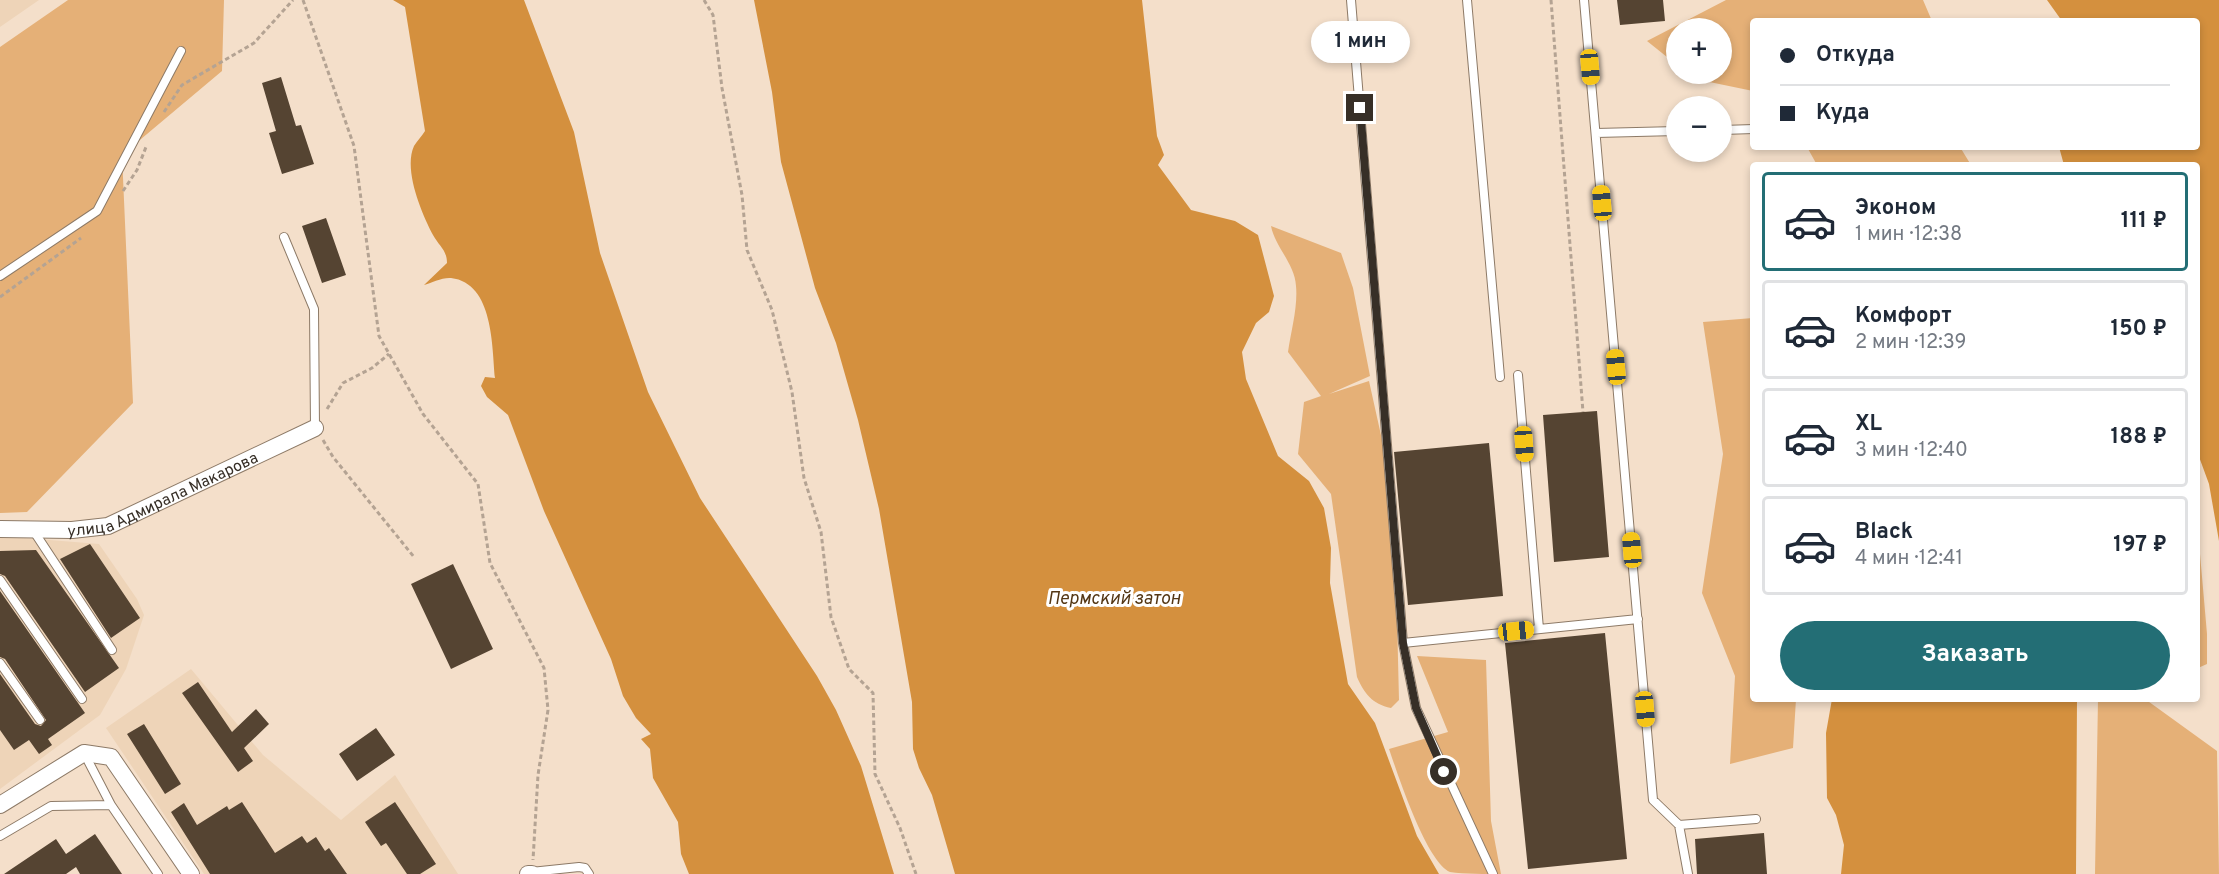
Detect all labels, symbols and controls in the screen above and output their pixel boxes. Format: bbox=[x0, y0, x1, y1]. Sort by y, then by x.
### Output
map controls bbox=[1666, 18, 1732, 162]
button: + bbox=[1666, 18, 1732, 84]
callout: 1 мин bbox=[1310, 21, 1410, 63]
text: 1 мин bbox=[1335, 29, 1386, 55]
text: Откуда bbox=[1816, 42, 1895, 69]
car bbox=[1579, 48, 1601, 86]
route end bbox=[1346, 94, 1373, 121]
button: − bbox=[1666, 96, 1732, 162]
text: Куда bbox=[1816, 100, 1870, 127]
car bbox=[1591, 184, 1613, 222]
icon: car bbox=[1783, 195, 1837, 249]
text: Эконом bbox=[1855, 195, 1936, 222]
text: 111 ₽ bbox=[2121, 208, 2167, 235]
text: 1 мин · 12:38 bbox=[1855, 222, 1962, 248]
icon: car bbox=[1783, 303, 1837, 357]
text: Комфорт bbox=[1855, 303, 1952, 330]
text: 150 ₽ bbox=[2110, 316, 2167, 343]
text: 2 мин · 12:39 bbox=[1855, 330, 1966, 356]
car bbox=[1605, 348, 1627, 386]
icon: car bbox=[1783, 411, 1837, 465]
text: XL bbox=[1855, 411, 1882, 438]
text: 188 ₽ bbox=[2111, 424, 2167, 451]
car bbox=[1514, 425, 1534, 463]
text: 3 мин · 12:40 bbox=[1855, 438, 1968, 464]
street label: улица Адмирала Макарова bbox=[67, 448, 262, 542]
icon: car bbox=[1783, 519, 1837, 573]
text: Black bbox=[1855, 519, 1913, 546]
car bbox=[1621, 531, 1643, 569]
text: 197 ₽ bbox=[2113, 532, 2167, 559]
text: 4 мин · 12:41 bbox=[1855, 546, 1963, 572]
water label: Пермский затон bbox=[1048, 588, 1181, 611]
car bbox=[1497, 620, 1535, 642]
button: Заказать bbox=[1780, 621, 2170, 690]
car bbox=[1634, 690, 1656, 728]
route start bbox=[1430, 758, 1457, 785]

